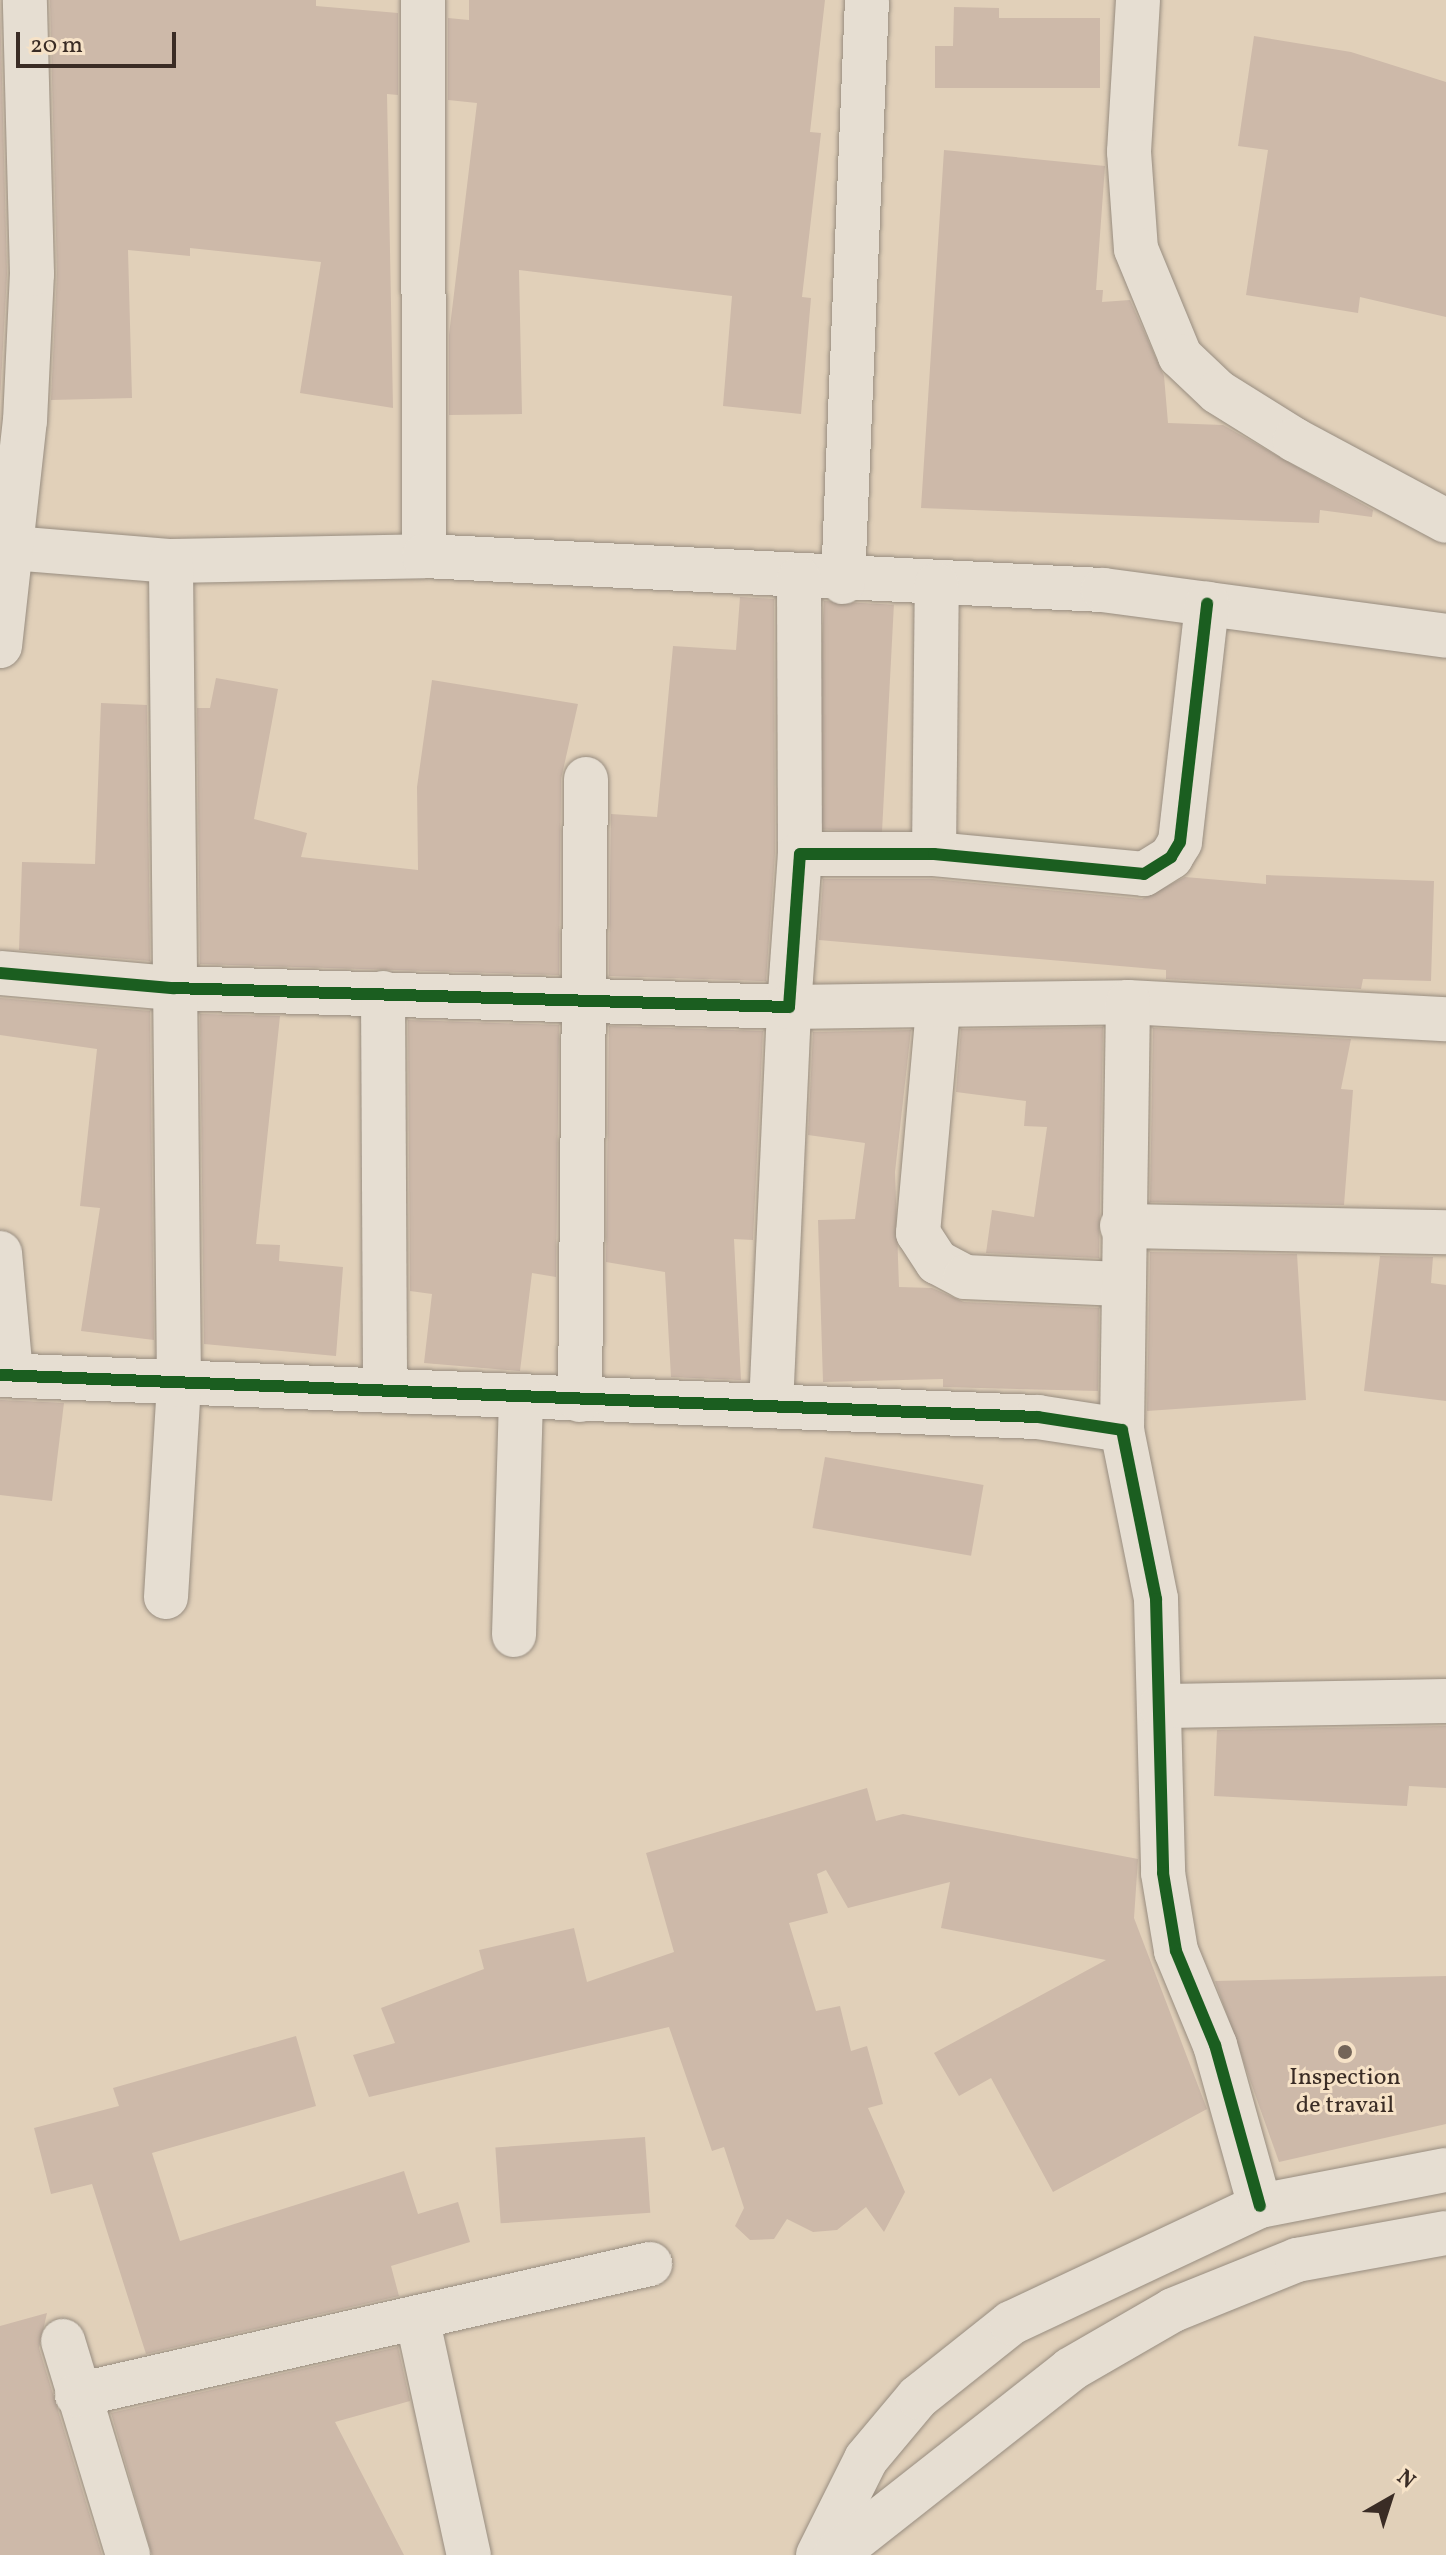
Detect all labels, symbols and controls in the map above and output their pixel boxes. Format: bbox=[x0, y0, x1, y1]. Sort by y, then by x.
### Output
scale bar bbox=[20, 16, 180, 66]
text: 20 m bbox=[30, 29, 83, 63]
marker: Inspection de travail bbox=[1336, 2043, 1354, 2061]
place label: Inspection de travail bbox=[1289, 2065, 1401, 2121]
north arrow bbox=[1350, 2459, 1430, 2539]
text: N bbox=[1389, 2463, 1421, 2497]

